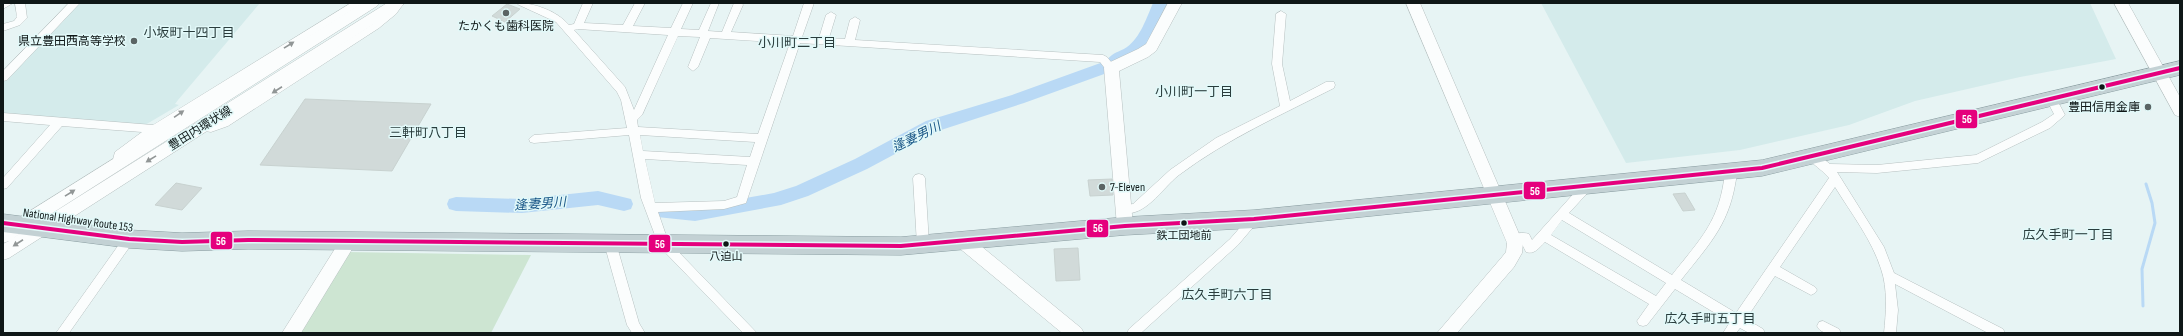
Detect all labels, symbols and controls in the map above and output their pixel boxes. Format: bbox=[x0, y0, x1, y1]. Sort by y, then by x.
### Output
marker: たかくも歯科医院 bbox=[501, 8, 511, 18]
place label: たかくも歯科医院 bbox=[458, 19, 554, 34]
district label: 小坂町十四丁目 bbox=[143, 25, 235, 41]
place label: 県立豊田西高等学校 bbox=[18, 34, 126, 49]
district label: 小川町二丁目 bbox=[758, 35, 836, 51]
marker: 県立豊田西高等学校 bbox=[129, 36, 139, 46]
one-way arrow bbox=[283, 42, 295, 49]
unlabelled marker bbox=[2097, 82, 2107, 92]
district label: 小川町一丁目 bbox=[1155, 84, 1233, 100]
one-way arrow bbox=[271, 86, 282, 94]
place label: 豊田信用金庫 bbox=[2068, 100, 2140, 115]
marker: 豊田信用金庫 bbox=[2143, 102, 2153, 112]
street label: 豊田内環状線 bbox=[166, 103, 235, 154]
line badge: 56 bbox=[1955, 109, 1978, 129]
one-way arrow bbox=[173, 110, 184, 118]
text: 56 bbox=[1962, 113, 1972, 126]
water label: 逢妻男川 bbox=[890, 117, 945, 155]
district label: 三軒町八丁目 bbox=[389, 125, 467, 141]
one-way arrow bbox=[145, 155, 157, 162]
place label: 7-Eleven bbox=[1110, 180, 1145, 195]
line badge: 56 bbox=[1523, 181, 1546, 200]
marker: 7-Eleven bbox=[1097, 182, 1107, 192]
text: 56 bbox=[1530, 185, 1540, 198]
one-way arrow bbox=[64, 189, 76, 196]
water label: 逢妻男川 bbox=[514, 194, 569, 214]
street label: National Highway Route 153 bbox=[22, 205, 134, 236]
marker: 鉄工団地前 bbox=[1179, 218, 1189, 228]
line badge: 56 bbox=[1086, 219, 1109, 238]
text: 56 bbox=[1093, 222, 1103, 235]
district label: 広久手町一丁目 bbox=[2022, 227, 2114, 243]
place label: 鉄工団地前 bbox=[1157, 229, 1212, 242]
line badge: 56 bbox=[210, 231, 233, 250]
line badge: 56 bbox=[648, 234, 671, 253]
text: 56 bbox=[216, 235, 226, 248]
text: 56 bbox=[655, 238, 665, 251]
one-way arrow bbox=[13, 239, 23, 247]
marker: 八迫山 bbox=[721, 239, 731, 249]
place label: 八迫山 bbox=[710, 250, 743, 263]
district label: 広久手町六丁目 bbox=[1181, 287, 1273, 303]
district label: 広久手町五丁目 bbox=[1664, 311, 1756, 327]

